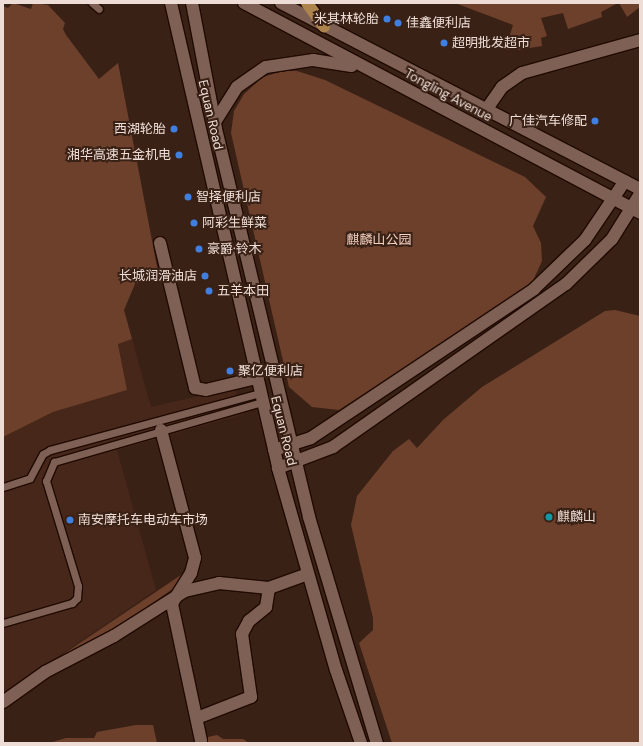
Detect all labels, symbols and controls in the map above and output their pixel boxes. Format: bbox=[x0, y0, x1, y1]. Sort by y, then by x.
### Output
place label: 米其林轮胎 bbox=[314, 11, 379, 27]
marker: 米其林轮胎 bbox=[382, 14, 392, 24]
place label: 佳鑫便利店 bbox=[406, 15, 471, 31]
marker: 佳鑫便利店 bbox=[393, 18, 403, 28]
place label: 超明批发超市 bbox=[452, 35, 530, 51]
marker: 超明批发超市 bbox=[439, 38, 449, 48]
street label: Tongling Avenue bbox=[402, 66, 494, 126]
street label: Equan Road bbox=[194, 79, 226, 151]
place label: 广佳汽车修配 bbox=[509, 113, 587, 129]
marker: 广佳汽车修配 bbox=[590, 116, 600, 126]
place label: 西湖轮胎 bbox=[114, 121, 166, 137]
marker: 西湖轮胎 bbox=[169, 124, 179, 134]
place label: 湘华高速五金机电 bbox=[67, 147, 171, 163]
marker: 湘华高速五金机电 bbox=[174, 150, 184, 160]
place label: 智择便利店 bbox=[196, 189, 261, 205]
marker: 智择便利店 bbox=[183, 192, 193, 202]
place label: 阿彩生鲜菜 bbox=[202, 215, 267, 231]
marker: 阿彩生鲜菜 bbox=[189, 218, 199, 228]
park label: 麒麟山公园 bbox=[347, 232, 411, 248]
place label: 豪爵·铃木 bbox=[207, 241, 262, 257]
marker: 豪爵·铃木 bbox=[194, 244, 204, 254]
place label: 长城润滑油店 bbox=[119, 268, 197, 284]
marker: 长城润滑油店 bbox=[200, 271, 210, 281]
place label: 五羊本田 bbox=[217, 283, 269, 299]
marker: 五羊本田 bbox=[204, 286, 214, 296]
place label: 聚亿便利店 bbox=[238, 363, 303, 379]
marker: 聚亿便利店 bbox=[225, 366, 235, 376]
street label: Equan Road bbox=[267, 395, 299, 467]
place label: 麒麟山 bbox=[557, 509, 596, 525]
place label: 南安摩托车电动车市场 bbox=[78, 512, 208, 528]
marker: 麒麟山 bbox=[544, 512, 554, 522]
marker: 南安摩托车电动车市场 bbox=[65, 515, 75, 525]

